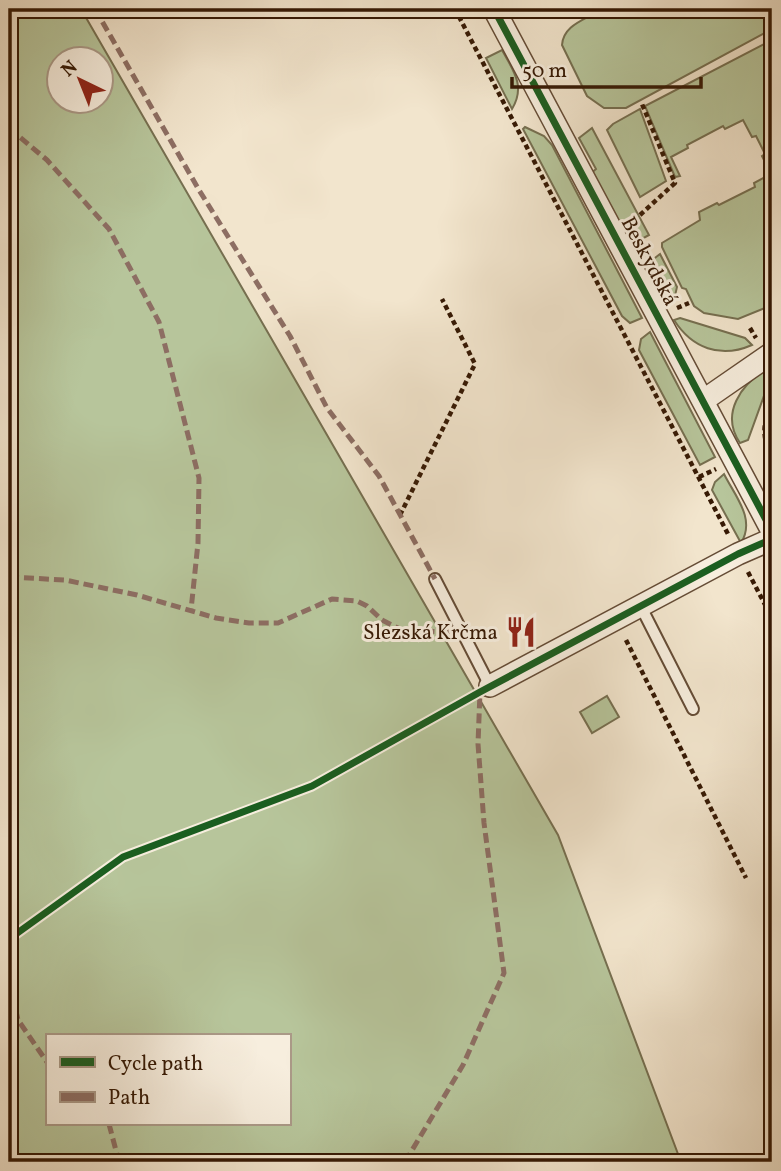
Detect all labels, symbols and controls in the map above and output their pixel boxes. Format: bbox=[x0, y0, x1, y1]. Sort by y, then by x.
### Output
north arrow bbox=[46, 46, 116, 116]
scale bar bbox=[512, 46, 700, 90]
text: N bbox=[56, 55, 84, 83]
text: 50 m bbox=[522, 57, 567, 86]
street label: Beskydská bbox=[613, 212, 684, 311]
restaurant icon: Slezská Krčma bbox=[504, 615, 538, 649]
place label: Slezská Krčma bbox=[363, 619, 498, 648]
legend bbox=[46, 1034, 290, 1126]
text: Cycle path bbox=[108, 1050, 203, 1079]
text: Path bbox=[108, 1084, 150, 1113]

